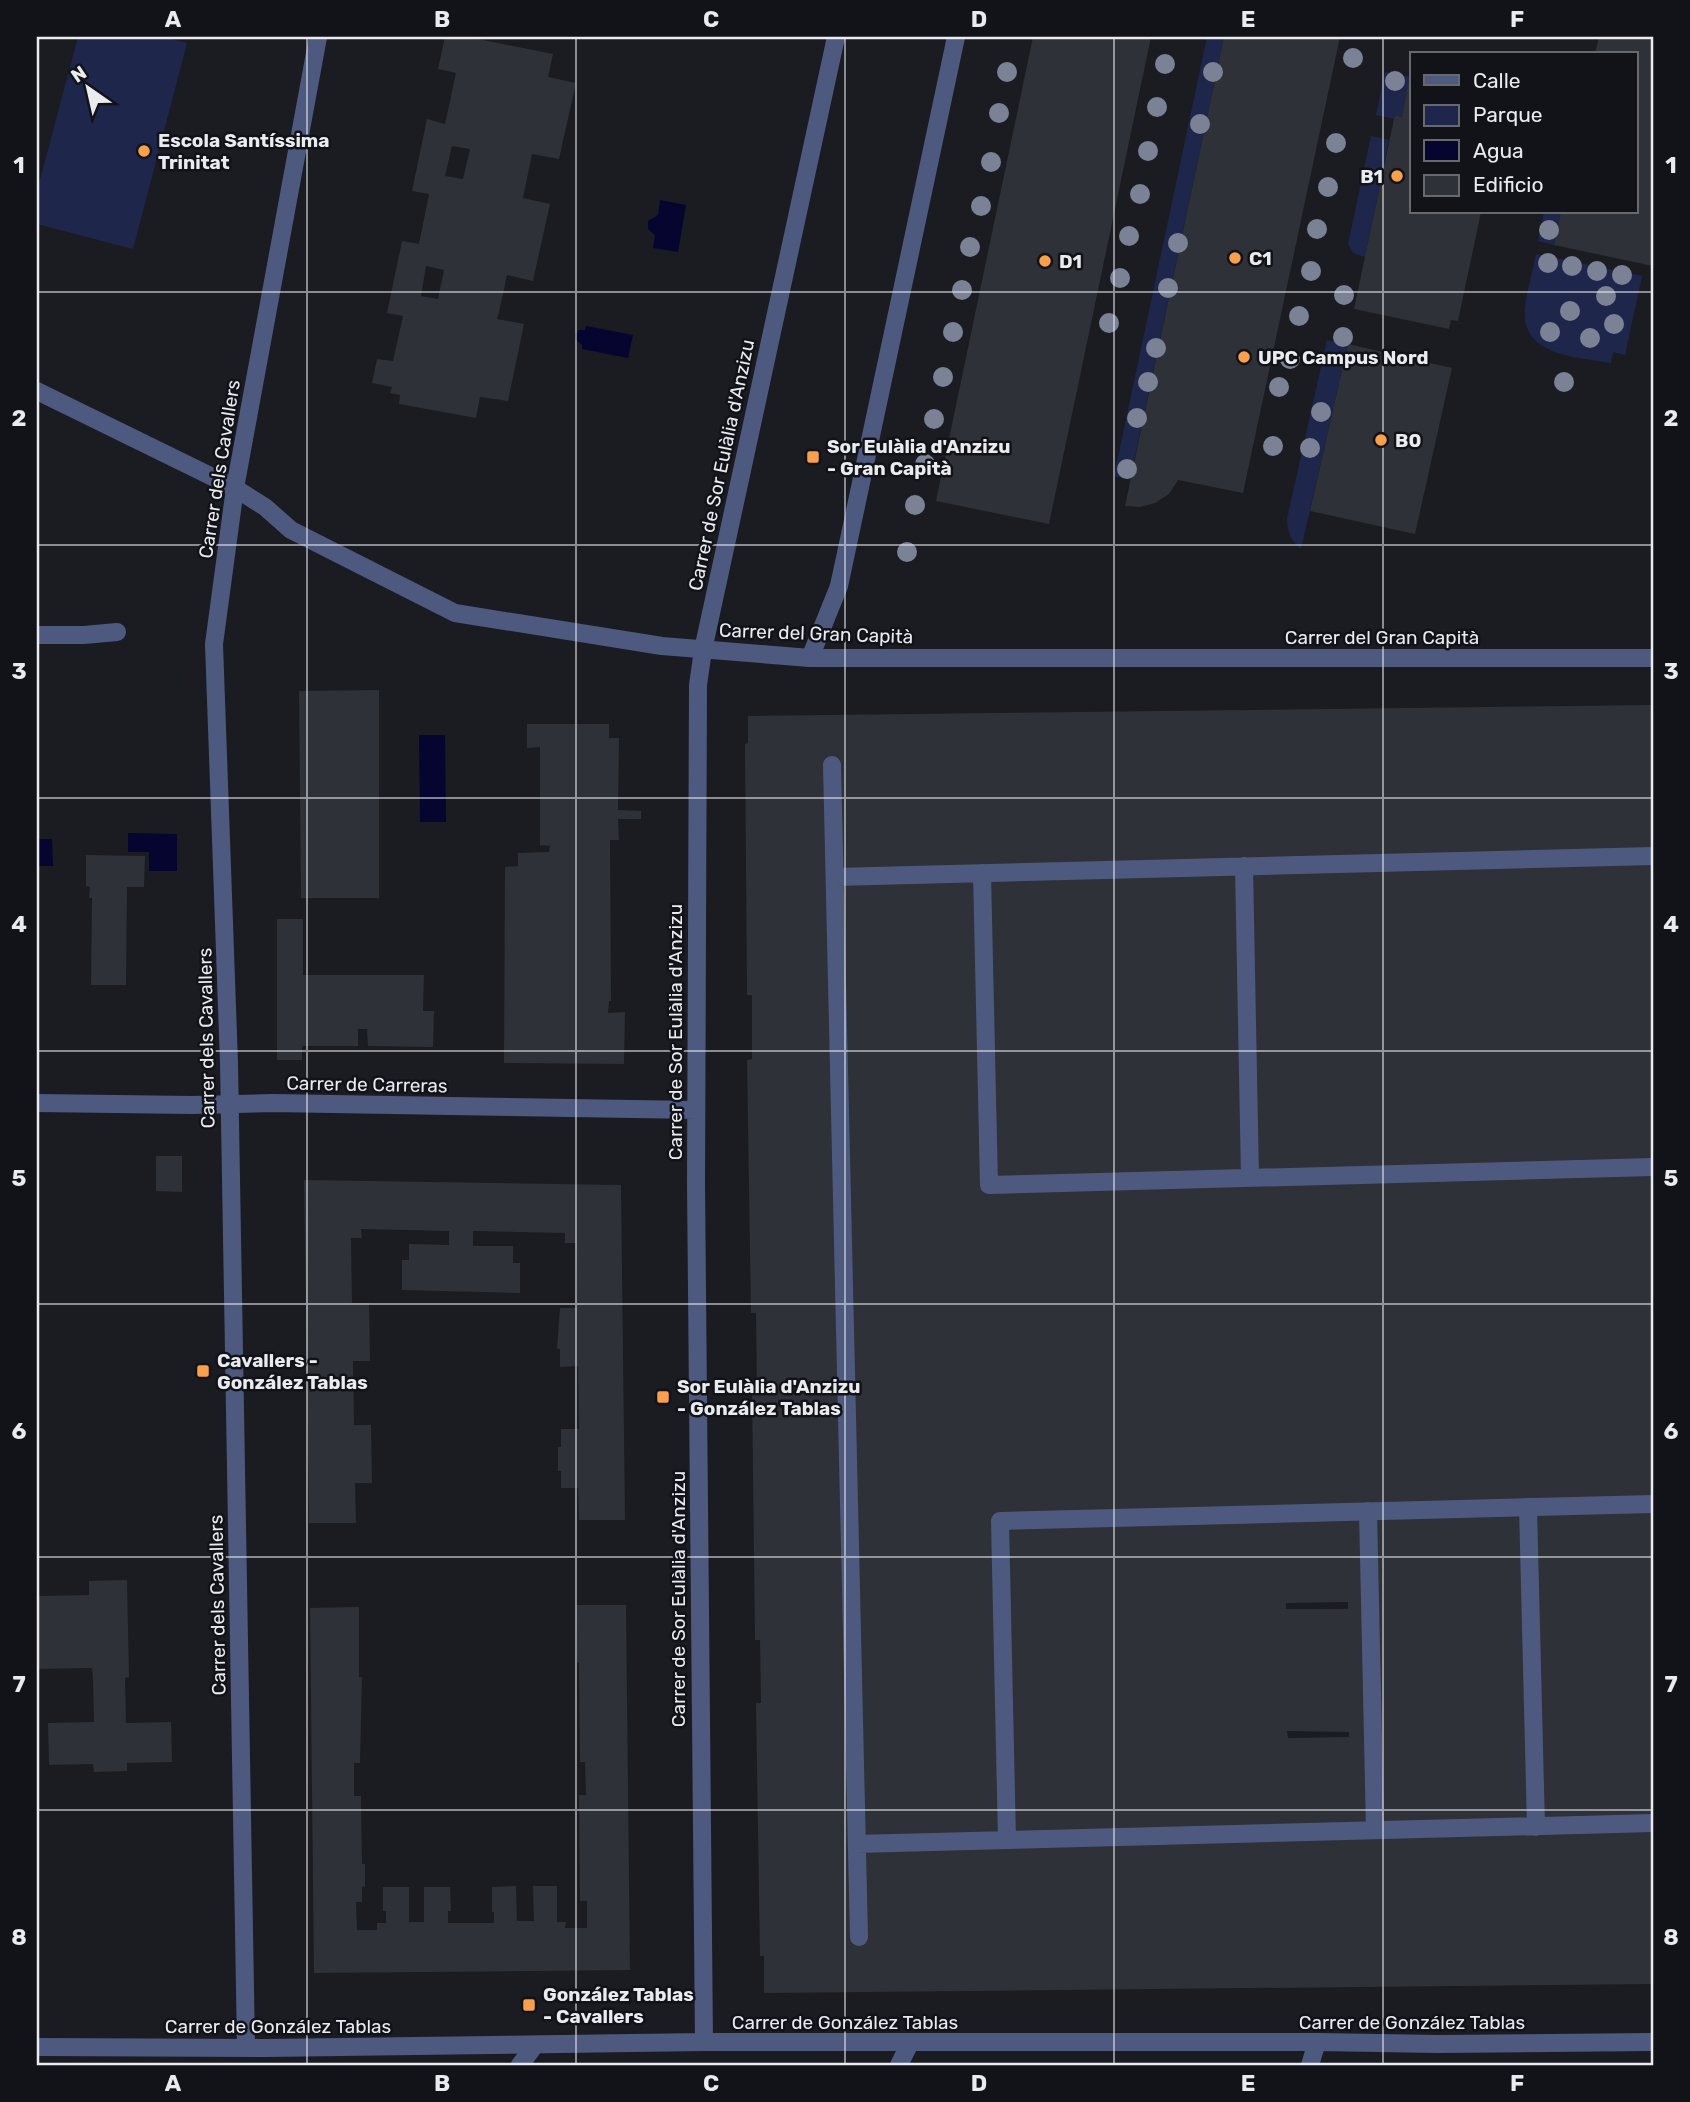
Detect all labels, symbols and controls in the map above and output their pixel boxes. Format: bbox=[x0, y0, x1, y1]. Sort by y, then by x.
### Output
text: A bbox=[165, 5, 182, 33]
text: B bbox=[434, 5, 450, 33]
text: C bbox=[703, 5, 719, 33]
text: D bbox=[971, 5, 987, 33]
text: E bbox=[1241, 5, 1255, 33]
text: F bbox=[1510, 5, 1524, 33]
north arrow bbox=[52, 52, 122, 122]
legend bbox=[1410, 52, 1638, 214]
text: N bbox=[67, 61, 91, 88]
text: Calle bbox=[1473, 68, 1521, 93]
text: Parque bbox=[1473, 102, 1543, 127]
place label: Escola Santíssima Trinitat bbox=[158, 129, 329, 174]
text: Agua bbox=[1473, 138, 1524, 163]
marker: Escola Santíssima Trinitat bbox=[136, 143, 152, 159]
text: 1 bbox=[13, 151, 25, 179]
text: 1 bbox=[1665, 151, 1677, 179]
place label: B1 bbox=[1360, 165, 1383, 188]
marker: B1 bbox=[1389, 168, 1405, 184]
text: Edificio bbox=[1473, 172, 1543, 197]
place label: C1 bbox=[1249, 247, 1272, 270]
place label: D1 bbox=[1059, 250, 1082, 273]
marker: C1 bbox=[1227, 250, 1243, 266]
marker: D1 bbox=[1037, 253, 1053, 269]
street label: Carrer de Sor Eulàlia d'Anzizu bbox=[684, 337, 759, 593]
place label: UPC Campus Nord bbox=[1258, 346, 1428, 369]
marker: UPC Campus Nord bbox=[1236, 349, 1252, 365]
street label: Carrer dels Cavallers bbox=[194, 378, 245, 560]
text: 2 bbox=[12, 404, 26, 432]
text: 2 bbox=[1664, 404, 1678, 432]
place label: B0 bbox=[1395, 429, 1421, 452]
marker: B0 bbox=[1373, 432, 1389, 448]
place label: Sor Eulàlia d'Anzizu - Gran Capità bbox=[827, 435, 1010, 480]
marker: Sor Eulàlia d'Anzizu - Gran Capità bbox=[805, 449, 821, 465]
street label: Carrer del Gran Capità bbox=[718, 619, 913, 648]
street label: Carrer del Gran Capità bbox=[1285, 626, 1479, 649]
text: 3 bbox=[11, 657, 27, 685]
text: 3 bbox=[1663, 657, 1679, 685]
street label: Carrer de Sor Eulàlia d'Anzizu bbox=[664, 904, 687, 1160]
text: 4 bbox=[11, 910, 27, 938]
text: 4 bbox=[1663, 910, 1679, 938]
street label: Carrer dels Cavallers bbox=[193, 947, 220, 1129]
street label: Carrer de Carreras bbox=[286, 1072, 448, 1097]
text: 5 bbox=[12, 1164, 27, 1192]
text: 5 bbox=[1664, 1164, 1679, 1192]
place label: Cavallers - González Tablas bbox=[217, 1349, 368, 1394]
marker: Cavallers - González Tablas bbox=[195, 1363, 211, 1379]
place label: Sor Eulàlia d'Anzizu - González Tablas bbox=[677, 1375, 860, 1420]
marker: Sor Eulàlia d'Anzizu - González Tablas bbox=[655, 1389, 671, 1405]
text: 6 bbox=[12, 1417, 27, 1445]
text: 6 bbox=[1664, 1417, 1679, 1445]
street label: Carrer de Sor Eulàlia d'Anzizu bbox=[667, 1471, 690, 1727]
street label: Carrer dels Cavallers bbox=[204, 1514, 231, 1696]
text: 7 bbox=[12, 1670, 26, 1698]
text: 7 bbox=[1664, 1670, 1678, 1698]
text: 8 bbox=[11, 1923, 27, 1951]
text: 8 bbox=[1663, 1923, 1679, 1951]
place label: González Tablas - Cavallers bbox=[543, 1983, 694, 2028]
marker: González Tablas - Cavallers bbox=[521, 1997, 537, 2013]
street label: Carrer de González Tablas bbox=[732, 2011, 958, 2034]
street label: Carrer de González Tablas bbox=[1299, 2011, 1525, 2034]
street label: Carrer de González Tablas bbox=[165, 2015, 391, 2038]
text: A bbox=[165, 2069, 182, 2097]
text: B bbox=[434, 2069, 450, 2097]
text: C bbox=[703, 2069, 719, 2097]
text: D bbox=[971, 2069, 987, 2097]
text: E bbox=[1241, 2069, 1255, 2097]
text: F bbox=[1510, 2069, 1524, 2097]

